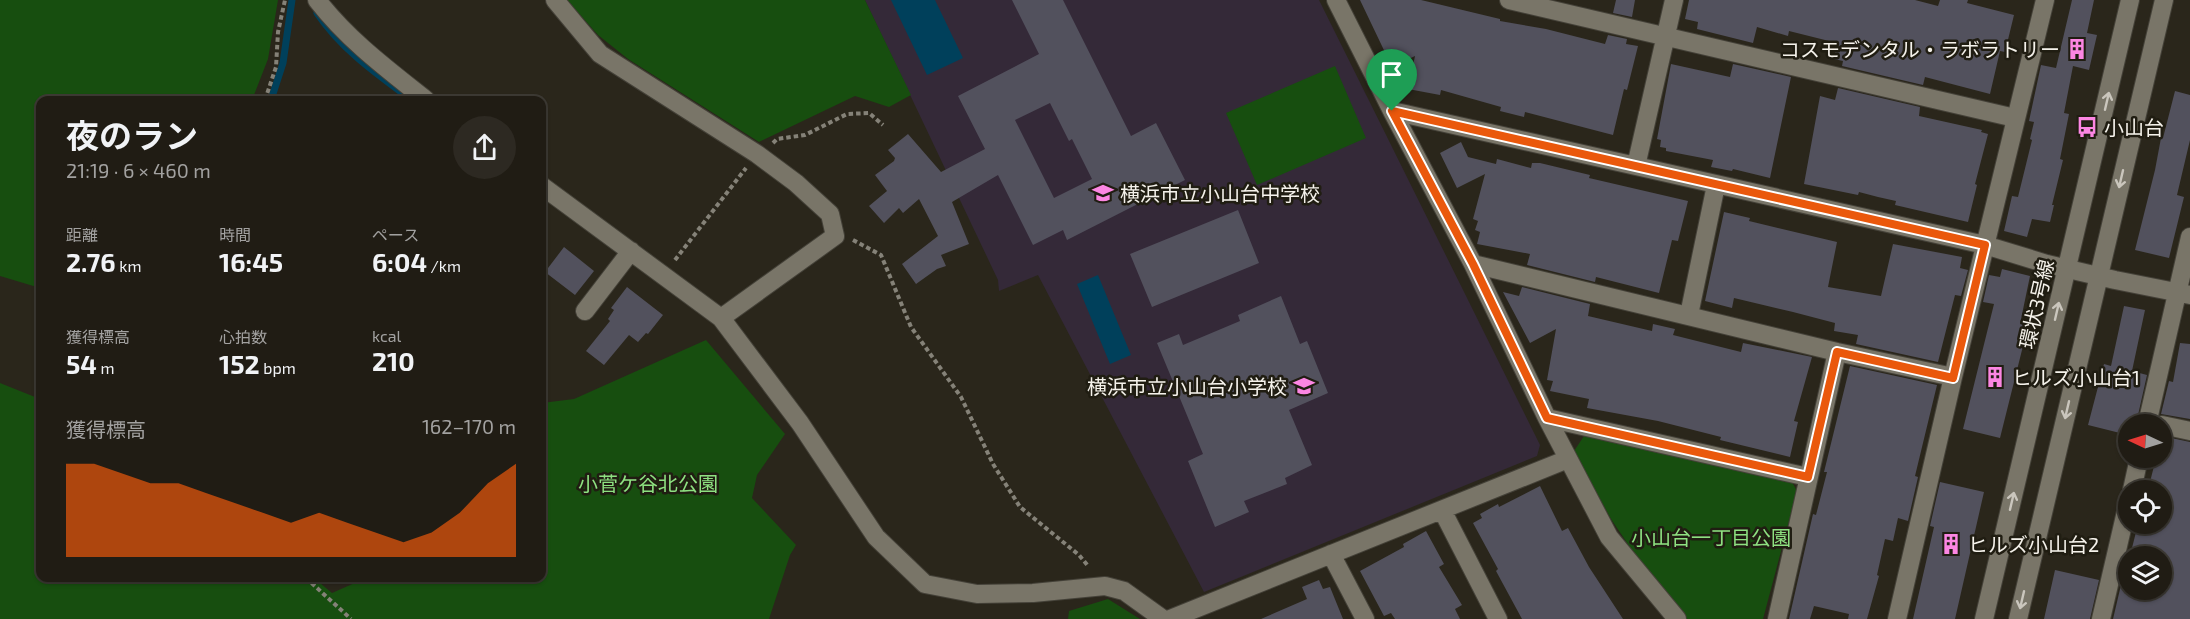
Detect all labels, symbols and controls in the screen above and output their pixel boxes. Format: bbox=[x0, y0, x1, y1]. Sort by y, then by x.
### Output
place label: コスモデンタル・ラボラトリー bbox=[1780, 37, 2060, 61]
building icon: コスモデンタル・ラボラトリー bbox=[2065, 37, 2089, 61]
pin bbox=[1366, 49, 1417, 111]
icon: arrive bbox=[1375, 58, 1408, 91]
one-way arrow bbox=[2101, 92, 2113, 111]
text: 夜のラン bbox=[66, 115, 198, 155]
bus stop icon: 小山台 bbox=[2075, 115, 2099, 139]
place label: 小山台 bbox=[2104, 115, 2164, 139]
button: share bbox=[453, 116, 516, 179]
text: 21:19 · 6 × 460 m bbox=[66, 158, 211, 182]
one-way arrow bbox=[2115, 170, 2127, 189]
school or university icon: 横浜市立小山台中学校 bbox=[1091, 181, 1115, 205]
place label: 横浜市立小山台中学校 bbox=[1120, 181, 1320, 205]
text: 距離 bbox=[66, 225, 98, 244]
text: 時間 bbox=[219, 225, 251, 244]
text: ペース bbox=[372, 225, 419, 244]
text: 2.76 bbox=[66, 246, 116, 277]
text: 16:45 bbox=[219, 246, 283, 277]
text: 6:04 bbox=[372, 246, 427, 277]
text: km bbox=[116, 256, 141, 275]
text: /km bbox=[427, 256, 461, 275]
street label: 環状3号線 bbox=[2014, 257, 2058, 351]
one-way arrow bbox=[2052, 302, 2064, 321]
text: kcal bbox=[372, 326, 401, 345]
text: 獲得標高 bbox=[66, 327, 130, 346]
text: 心拍数 bbox=[219, 327, 267, 346]
text: 210 bbox=[372, 345, 415, 376]
text: 54 bbox=[66, 348, 97, 379]
text: 152 bbox=[219, 348, 260, 379]
text: m bbox=[97, 358, 115, 377]
text: bpm bbox=[260, 358, 296, 377]
building icon: ヒルズ小山台1 bbox=[1983, 365, 2007, 389]
place label: ヒルズ小山台1 bbox=[2012, 365, 2140, 389]
place label: 横浜市立小山台小学校 bbox=[1087, 374, 1287, 398]
school or university icon: 横浜市立小山台小学校 bbox=[1292, 374, 1316, 398]
one-way arrow bbox=[2060, 400, 2072, 419]
text: 162–170 m bbox=[422, 414, 516, 438]
north arrow bbox=[2118, 414, 2172, 468]
map controls bbox=[2118, 414, 2172, 600]
text: 獲得標高 bbox=[66, 417, 146, 441]
park label: 小菅ケ谷北公園 bbox=[578, 471, 718, 495]
button: locate bbox=[2118, 480, 2172, 534]
one-way arrow bbox=[2006, 492, 2018, 511]
park label: 小山台一丁目公園 bbox=[1631, 525, 1791, 549]
building icon: ヒルズ小山台2 bbox=[1939, 532, 1963, 556]
place label: ヒルズ小山台2 bbox=[1968, 532, 2099, 556]
button: layers bbox=[2118, 546, 2172, 600]
one-way arrow bbox=[2016, 590, 2028, 609]

